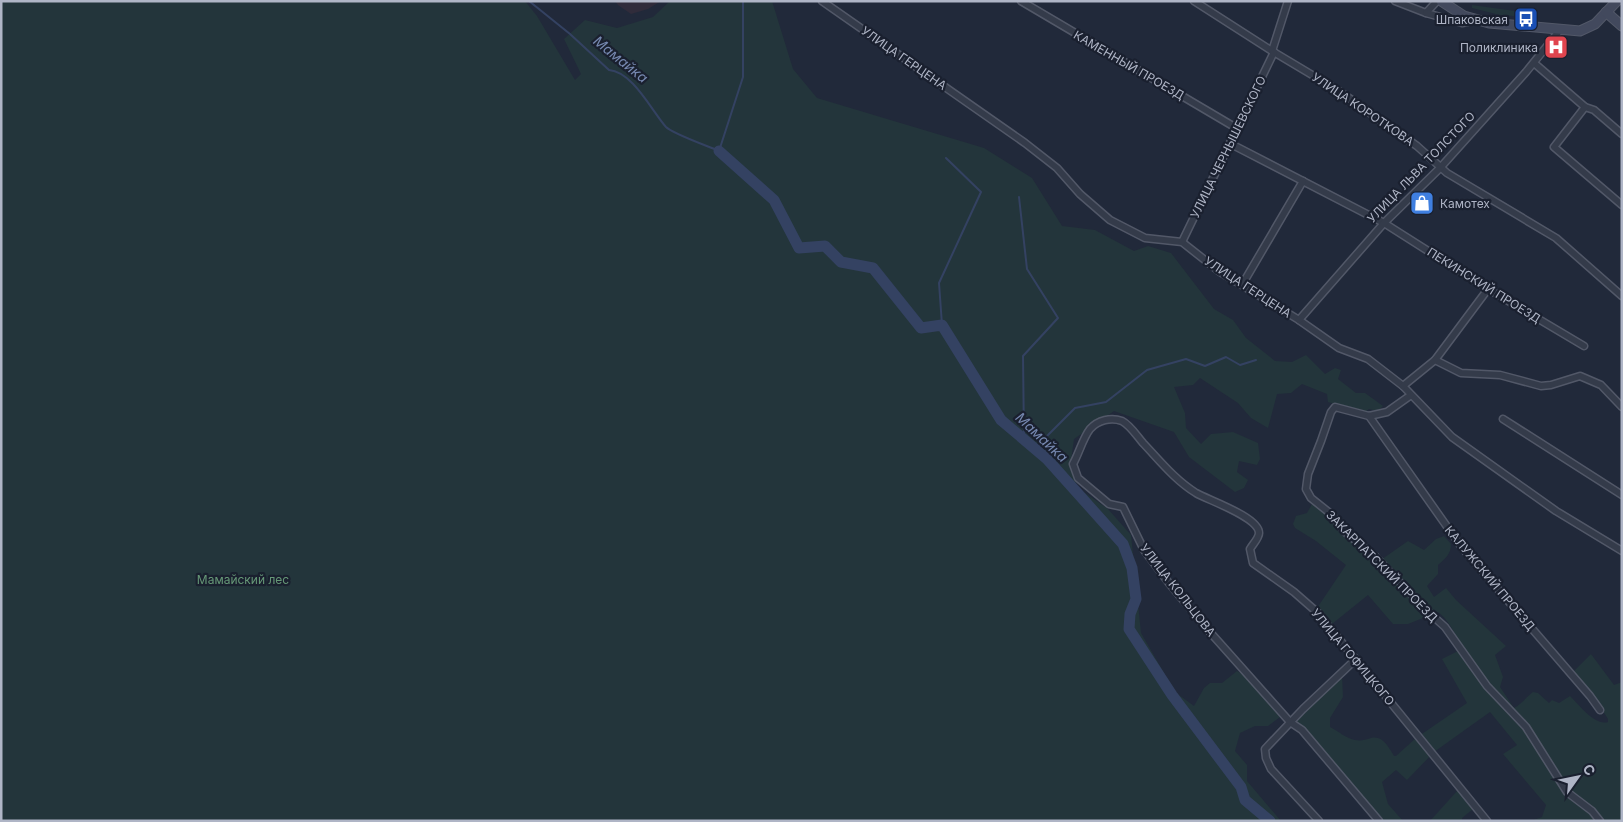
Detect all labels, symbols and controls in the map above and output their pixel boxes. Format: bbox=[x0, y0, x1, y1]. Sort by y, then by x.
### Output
bus stop icon: Шпаковская bbox=[1513, 6, 1539, 32]
place label: Шпаковская bbox=[1436, 12, 1508, 27]
street label: УЛИЦА ГЕРЦЕНА bbox=[858, 23, 950, 93]
street label: КАМЕННЫЙ ПРОЕЗД bbox=[1071, 27, 1187, 103]
water label: Мамайка bbox=[590, 32, 652, 86]
hospital icon: Поликлиника bbox=[1543, 34, 1569, 60]
place label: Поликлиника bbox=[1460, 40, 1538, 55]
street label: УЛИЦА КОРОТКОВА bbox=[1309, 69, 1417, 149]
street label: УЛИЦА ЧЕРНЫШЕВСКОГО bbox=[1187, 73, 1269, 221]
street label: УЛИЦА ЛЬВА ТОЛСТОГО bbox=[1364, 108, 1478, 226]
shop icon: Камотех bbox=[1409, 190, 1435, 216]
place label: Камотех bbox=[1440, 196, 1490, 211]
street label: ПЕКИНСКИЙ ПРОЕЗД bbox=[1425, 244, 1544, 326]
street label: УЛИЦА ГЕРЦЕНА bbox=[1202, 253, 1294, 321]
water label: Мамайка bbox=[1012, 409, 1072, 466]
street label: ЗАКАРПАТСКИЙ ПРОЕЗД bbox=[1323, 507, 1441, 625]
street label: КАЛУЖСКИЙ ПРОЕЗД bbox=[1442, 522, 1538, 634]
street label: УЛИЦА КОЛЬЦОВА bbox=[1137, 541, 1219, 639]
park label: Мамайский лес bbox=[197, 572, 289, 587]
street label: УЛИЦА ГОФИЦКОГО bbox=[1308, 606, 1398, 708]
north arrow bbox=[1553, 752, 1603, 802]
text: С bbox=[1579, 761, 1599, 779]

